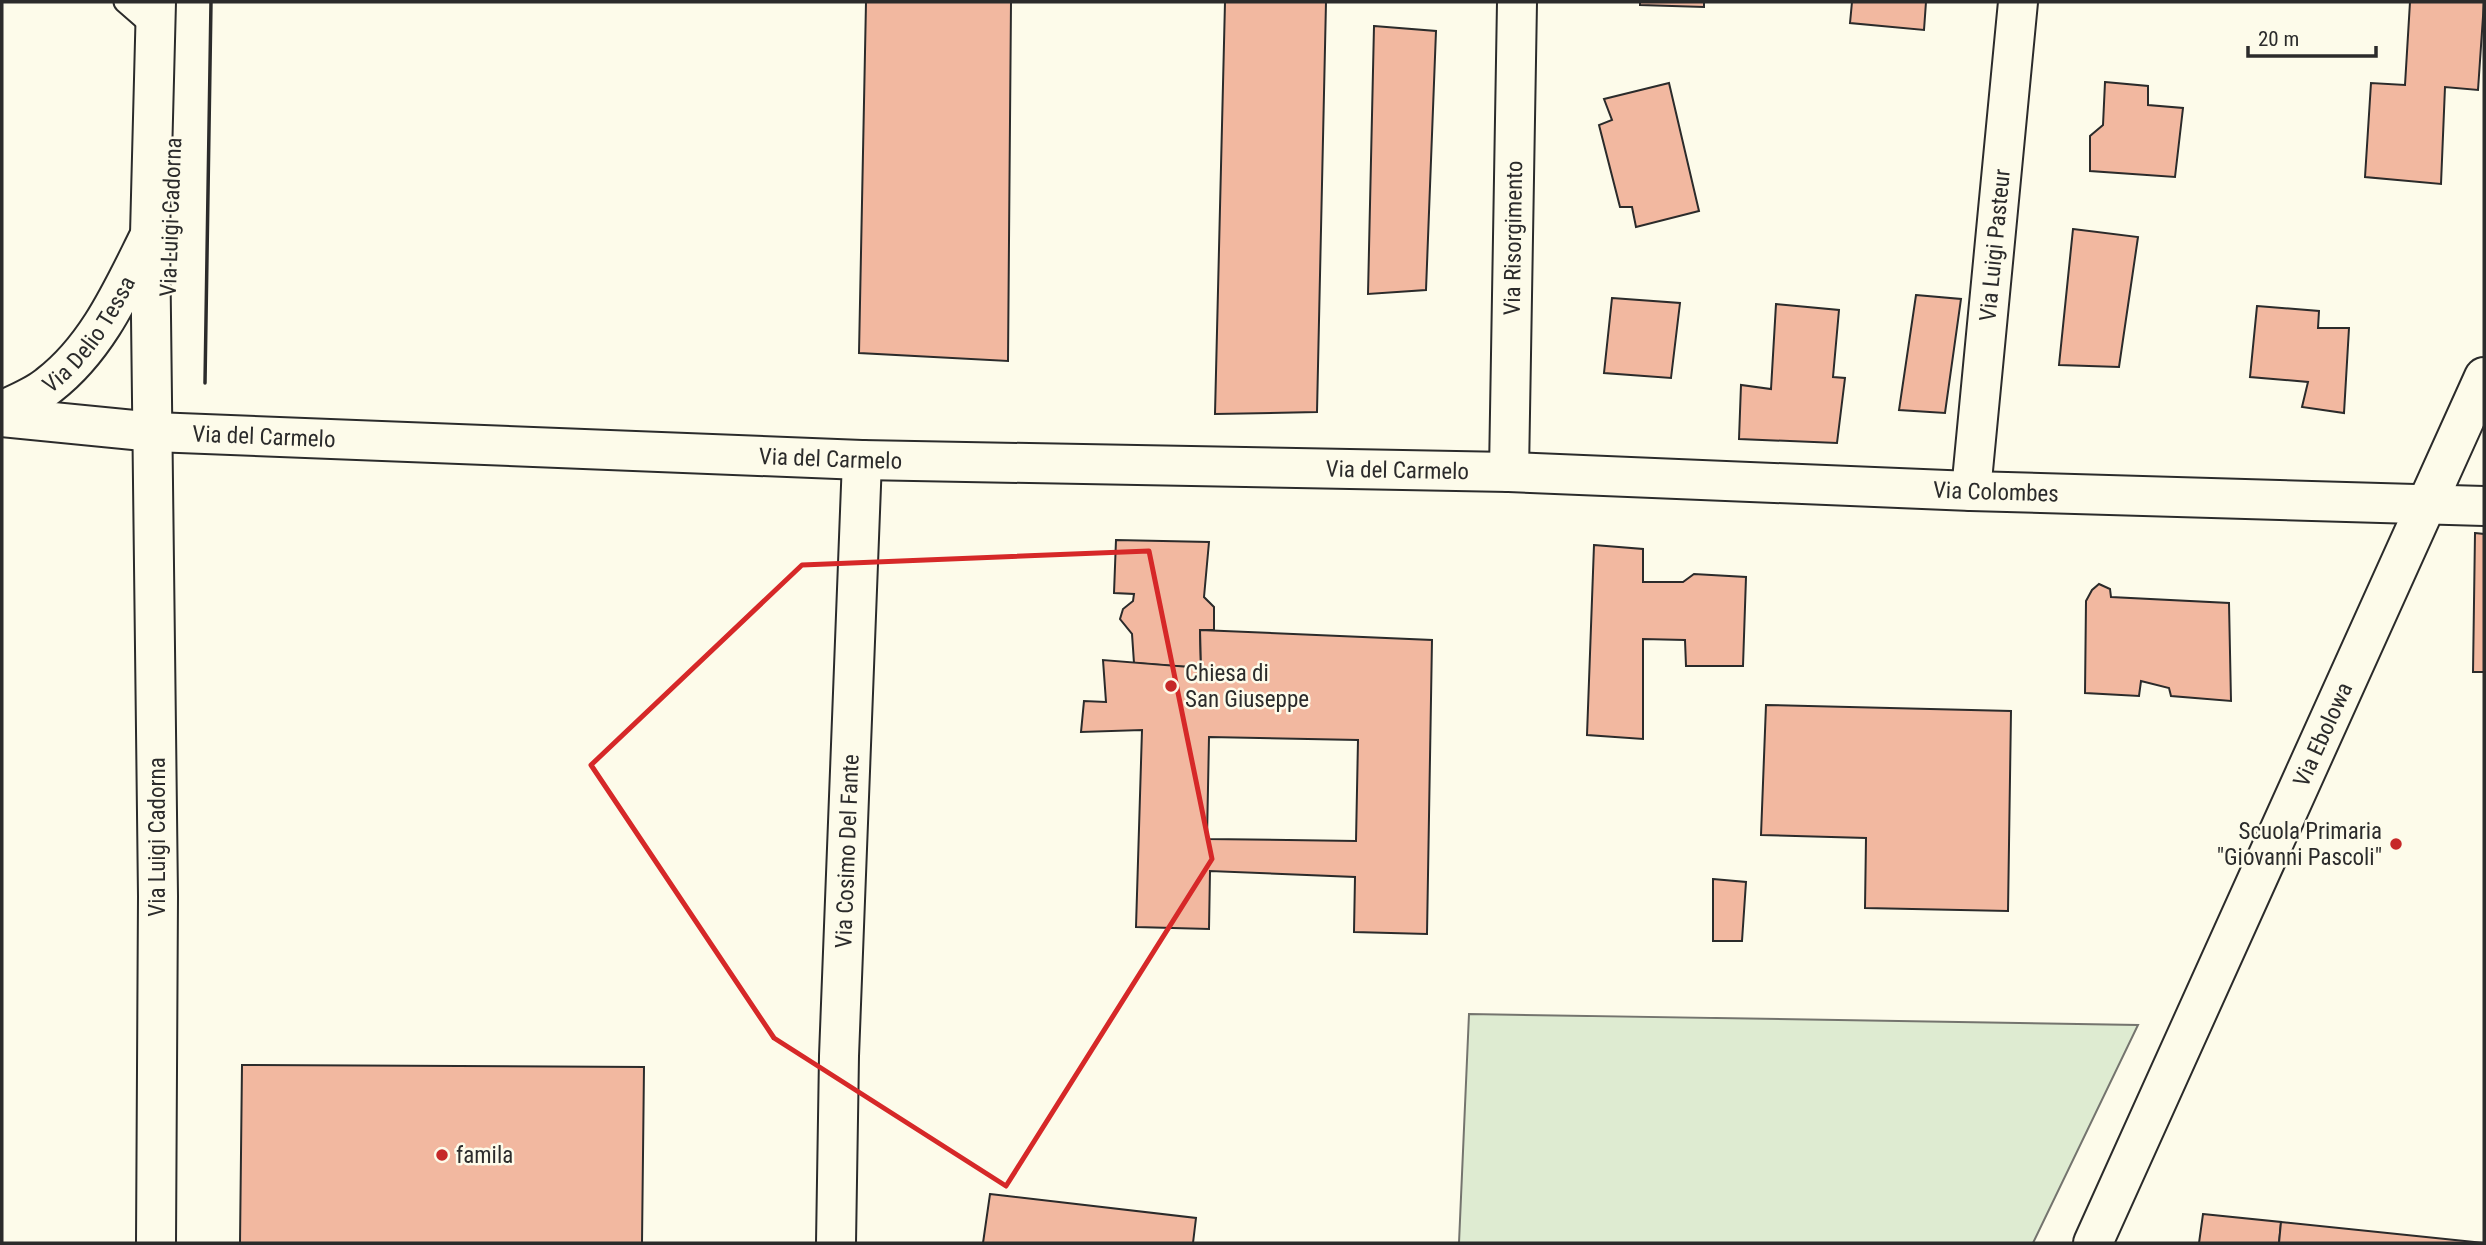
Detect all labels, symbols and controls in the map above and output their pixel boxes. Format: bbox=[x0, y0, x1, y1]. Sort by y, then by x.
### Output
scale bar bbox=[2248, 14, 2376, 58]
text: 20 m bbox=[2258, 27, 2299, 51]
street label: Via Luigi Cadorna bbox=[155, 137, 187, 297]
street label: Via Risorgimento bbox=[1498, 160, 1528, 316]
street label: Via Luigi Pasteur bbox=[1974, 168, 2015, 323]
street label: Via Delio Tessa bbox=[37, 272, 141, 398]
street label: Via del Carmelo bbox=[192, 420, 336, 453]
street label: Via del Carmelo bbox=[758, 442, 902, 474]
street label: Via del Carmelo bbox=[1325, 455, 1469, 485]
street label: Via Colombes bbox=[1932, 476, 2059, 507]
place label: Chiesa di San Giuseppe bbox=[1185, 660, 1309, 713]
marker: Chiesa di San Giuseppe bbox=[1163, 678, 1179, 694]
street label: Via Ebolowa bbox=[2287, 678, 2358, 791]
street label: Via Cosimo Del Fante bbox=[830, 754, 864, 949]
street label: Via Luigi Cadorna bbox=[144, 757, 171, 917]
place label: Scuola Primaria "Giovanni Pascoli" bbox=[2217, 818, 2382, 871]
marker: Scuola Primaria "Giovanni Pascoli" bbox=[2388, 836, 2404, 852]
place label: famila bbox=[456, 1142, 513, 1169]
marker: famila bbox=[434, 1147, 450, 1163]

